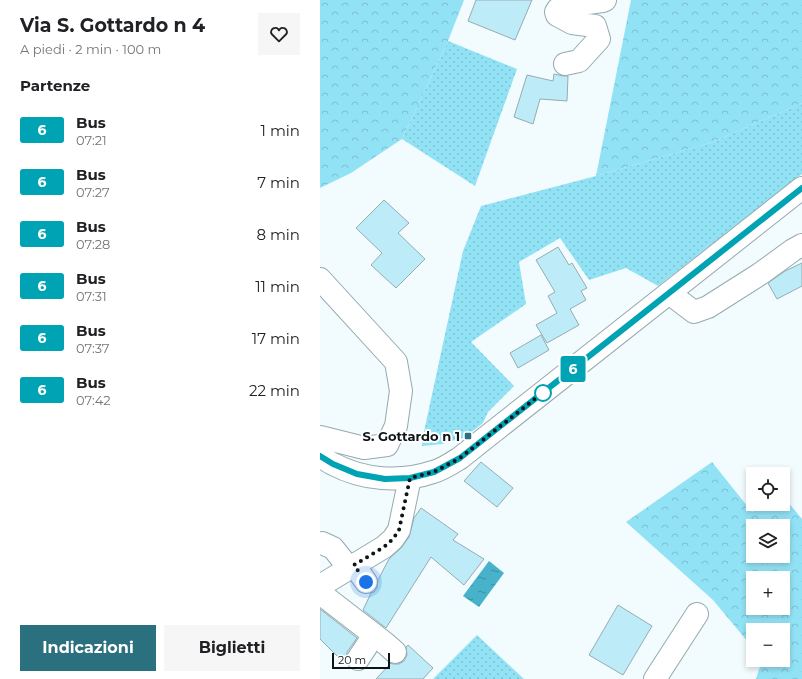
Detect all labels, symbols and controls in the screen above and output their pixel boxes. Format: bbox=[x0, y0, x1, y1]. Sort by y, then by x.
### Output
button: heart bbox=[258, 13, 300, 55]
text: Via S. Gottardo n 4 bbox=[20, 14, 205, 37]
text: A piedi · 2 min · 100 m bbox=[20, 41, 161, 57]
text: Partenze bbox=[20, 76, 90, 95]
text: Bus bbox=[76, 113, 106, 132]
text: 6 bbox=[38, 121, 46, 139]
text: 1 min bbox=[261, 121, 300, 140]
text: 07:21 bbox=[76, 132, 107, 148]
text: Bus bbox=[76, 165, 106, 184]
text: 6 bbox=[38, 173, 46, 191]
text: 7 min bbox=[257, 173, 300, 192]
text: 07:27 bbox=[76, 184, 110, 200]
text: Bus bbox=[76, 217, 106, 236]
text: 6 bbox=[38, 225, 46, 243]
text: 8 min bbox=[256, 225, 300, 244]
text: 07:28 bbox=[76, 236, 110, 252]
text: Bus bbox=[76, 269, 106, 288]
text: 6 bbox=[38, 277, 46, 295]
text: 11 min bbox=[255, 277, 300, 296]
text: 07:31 bbox=[76, 288, 107, 304]
text: Bus bbox=[76, 321, 106, 340]
text: 6 bbox=[38, 329, 46, 347]
text: 17 min bbox=[252, 329, 300, 348]
text: 07:37 bbox=[76, 340, 109, 356]
line badge: 6 bbox=[560, 356, 586, 382]
text: 6 bbox=[569, 360, 577, 378]
text: Bus bbox=[76, 373, 106, 392]
text: 6 bbox=[38, 381, 46, 399]
text: 22 min bbox=[249, 381, 300, 400]
unlabelled marker bbox=[534, 384, 552, 402]
text: 07:42 bbox=[76, 392, 111, 408]
place label: S. Gottardo n 1 bbox=[362, 428, 460, 444]
marker: S. Gottardo n 1 bbox=[463, 431, 473, 441]
map controls bbox=[746, 467, 790, 667]
button: locate bbox=[746, 467, 790, 511]
button: layers bbox=[746, 519, 790, 563]
button: + bbox=[746, 571, 790, 615]
your location bbox=[356, 572, 376, 592]
button: − bbox=[746, 623, 790, 667]
button: Indicazioni bbox=[20, 625, 156, 671]
button: Biglietti bbox=[164, 625, 300, 671]
scale bar bbox=[332, 651, 390, 670]
text: 20 m bbox=[338, 653, 366, 667]

